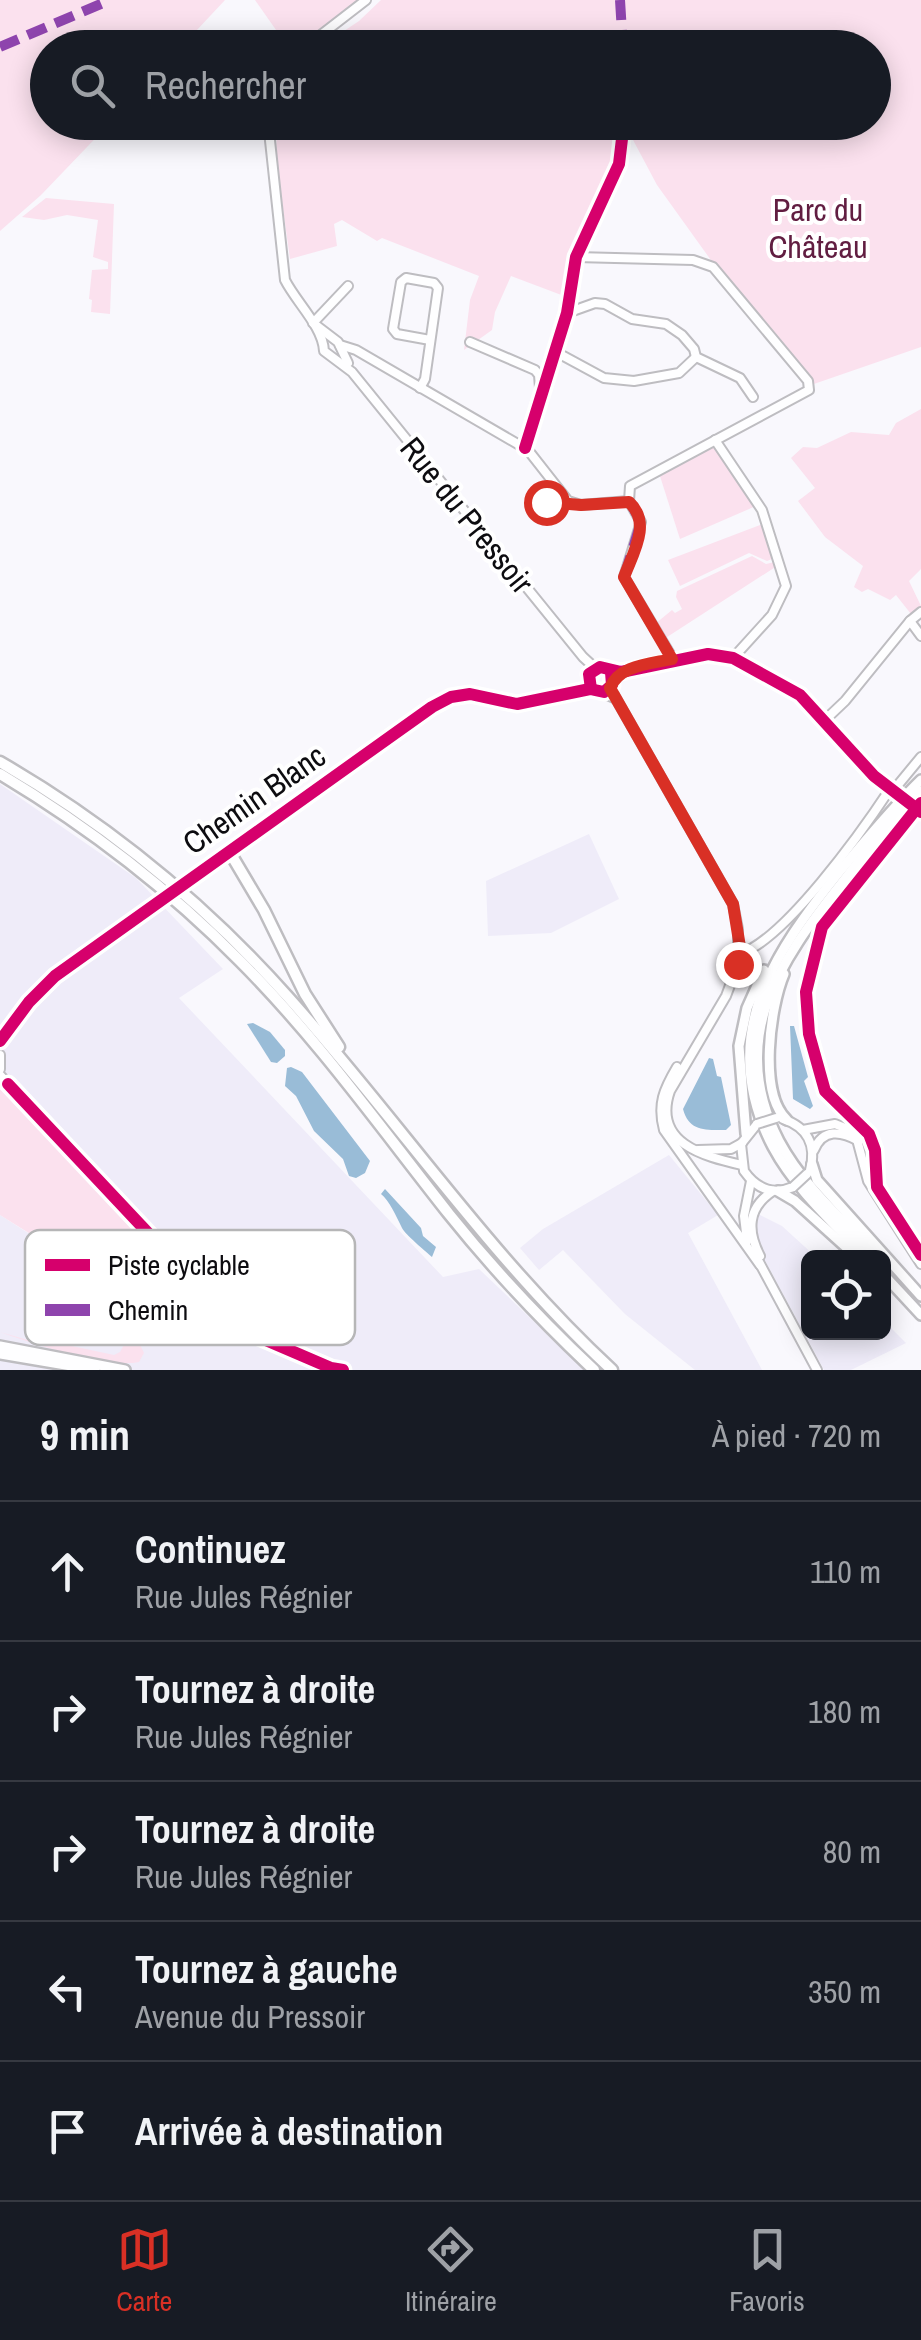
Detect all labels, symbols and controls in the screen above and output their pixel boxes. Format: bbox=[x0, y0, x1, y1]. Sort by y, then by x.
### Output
search box bbox=[30, 30, 891, 140]
icon: search bbox=[65, 58, 120, 113]
text: Rechercher bbox=[145, 60, 306, 111]
park label: Parc du Château bbox=[768, 188, 868, 268]
street label: Rue du Pressoir bbox=[391, 428, 544, 602]
route start bbox=[524, 480, 570, 526]
street label: Chemin Blanc bbox=[174, 734, 334, 864]
route end bbox=[716, 942, 762, 988]
legend bbox=[25, 1230, 355, 1345]
text: Piste cyclable bbox=[108, 1246, 250, 1284]
map controls bbox=[801, 1250, 891, 1340]
button: locate bbox=[801, 1250, 891, 1340]
text: Chemin bbox=[108, 1291, 188, 1329]
text: 9 min bbox=[40, 1407, 130, 1463]
text: À pied · 720 m bbox=[712, 1414, 881, 1457]
text: Continuez bbox=[135, 1524, 286, 1575]
icon: ahead bbox=[40, 1544, 95, 1599]
text: 110 m bbox=[810, 1550, 881, 1593]
text: Rue Jules Régnier bbox=[135, 1575, 352, 1618]
text: Tournez à droite bbox=[135, 1664, 375, 1715]
icon: right bbox=[40, 1684, 95, 1739]
text: 180 m bbox=[808, 1690, 881, 1733]
text: Rue Jules Régnier bbox=[135, 1715, 352, 1758]
text: Tournez à droite bbox=[135, 1804, 375, 1855]
icon: right bbox=[40, 1824, 95, 1879]
text: 80 m bbox=[823, 1830, 881, 1873]
text: Rue Jules Régnier bbox=[135, 1855, 352, 1898]
text: Tournez à gauche bbox=[135, 1944, 398, 1995]
icon: left bbox=[40, 1964, 95, 2019]
text: 350 m bbox=[808, 1970, 881, 2013]
text: Avenue du Pressoir bbox=[135, 1995, 365, 2038]
icon: arrive bbox=[40, 2104, 95, 2159]
text: Arrivée à destination bbox=[135, 2106, 443, 2157]
tab: Carte bbox=[116, 2222, 172, 2320]
tab: Itinéraire bbox=[405, 2222, 497, 2320]
tab: Favoris bbox=[729, 2222, 805, 2320]

